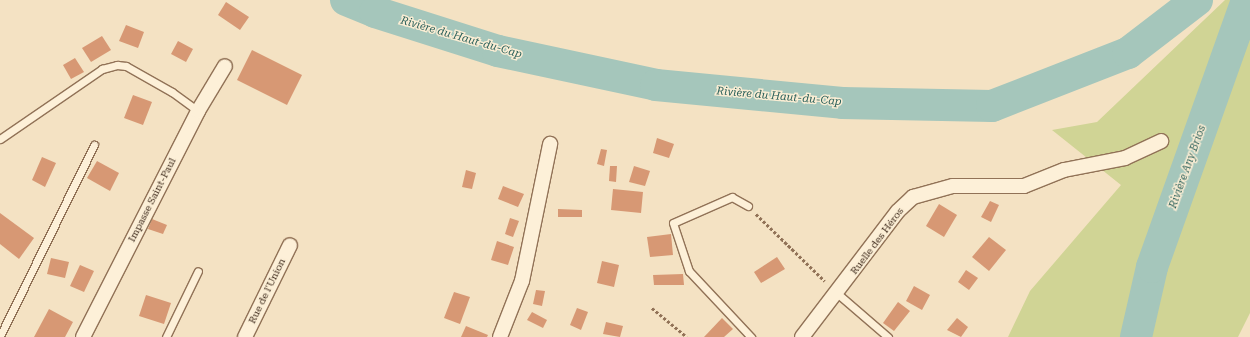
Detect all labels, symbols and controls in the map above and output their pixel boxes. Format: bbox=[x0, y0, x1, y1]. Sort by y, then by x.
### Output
water label: Rivière du Haut-du-Cap bbox=[399, 14, 523, 62]
water label: Rivière du Haut-du-Cap bbox=[716, 85, 842, 109]
water label: Rivière Any Brios bbox=[1167, 124, 1209, 210]
street label: Impasse Saint-Paul bbox=[126, 156, 178, 244]
street label: Ruelle des Héros bbox=[848, 205, 906, 277]
street label: Rue de l'Union bbox=[246, 256, 288, 326]

